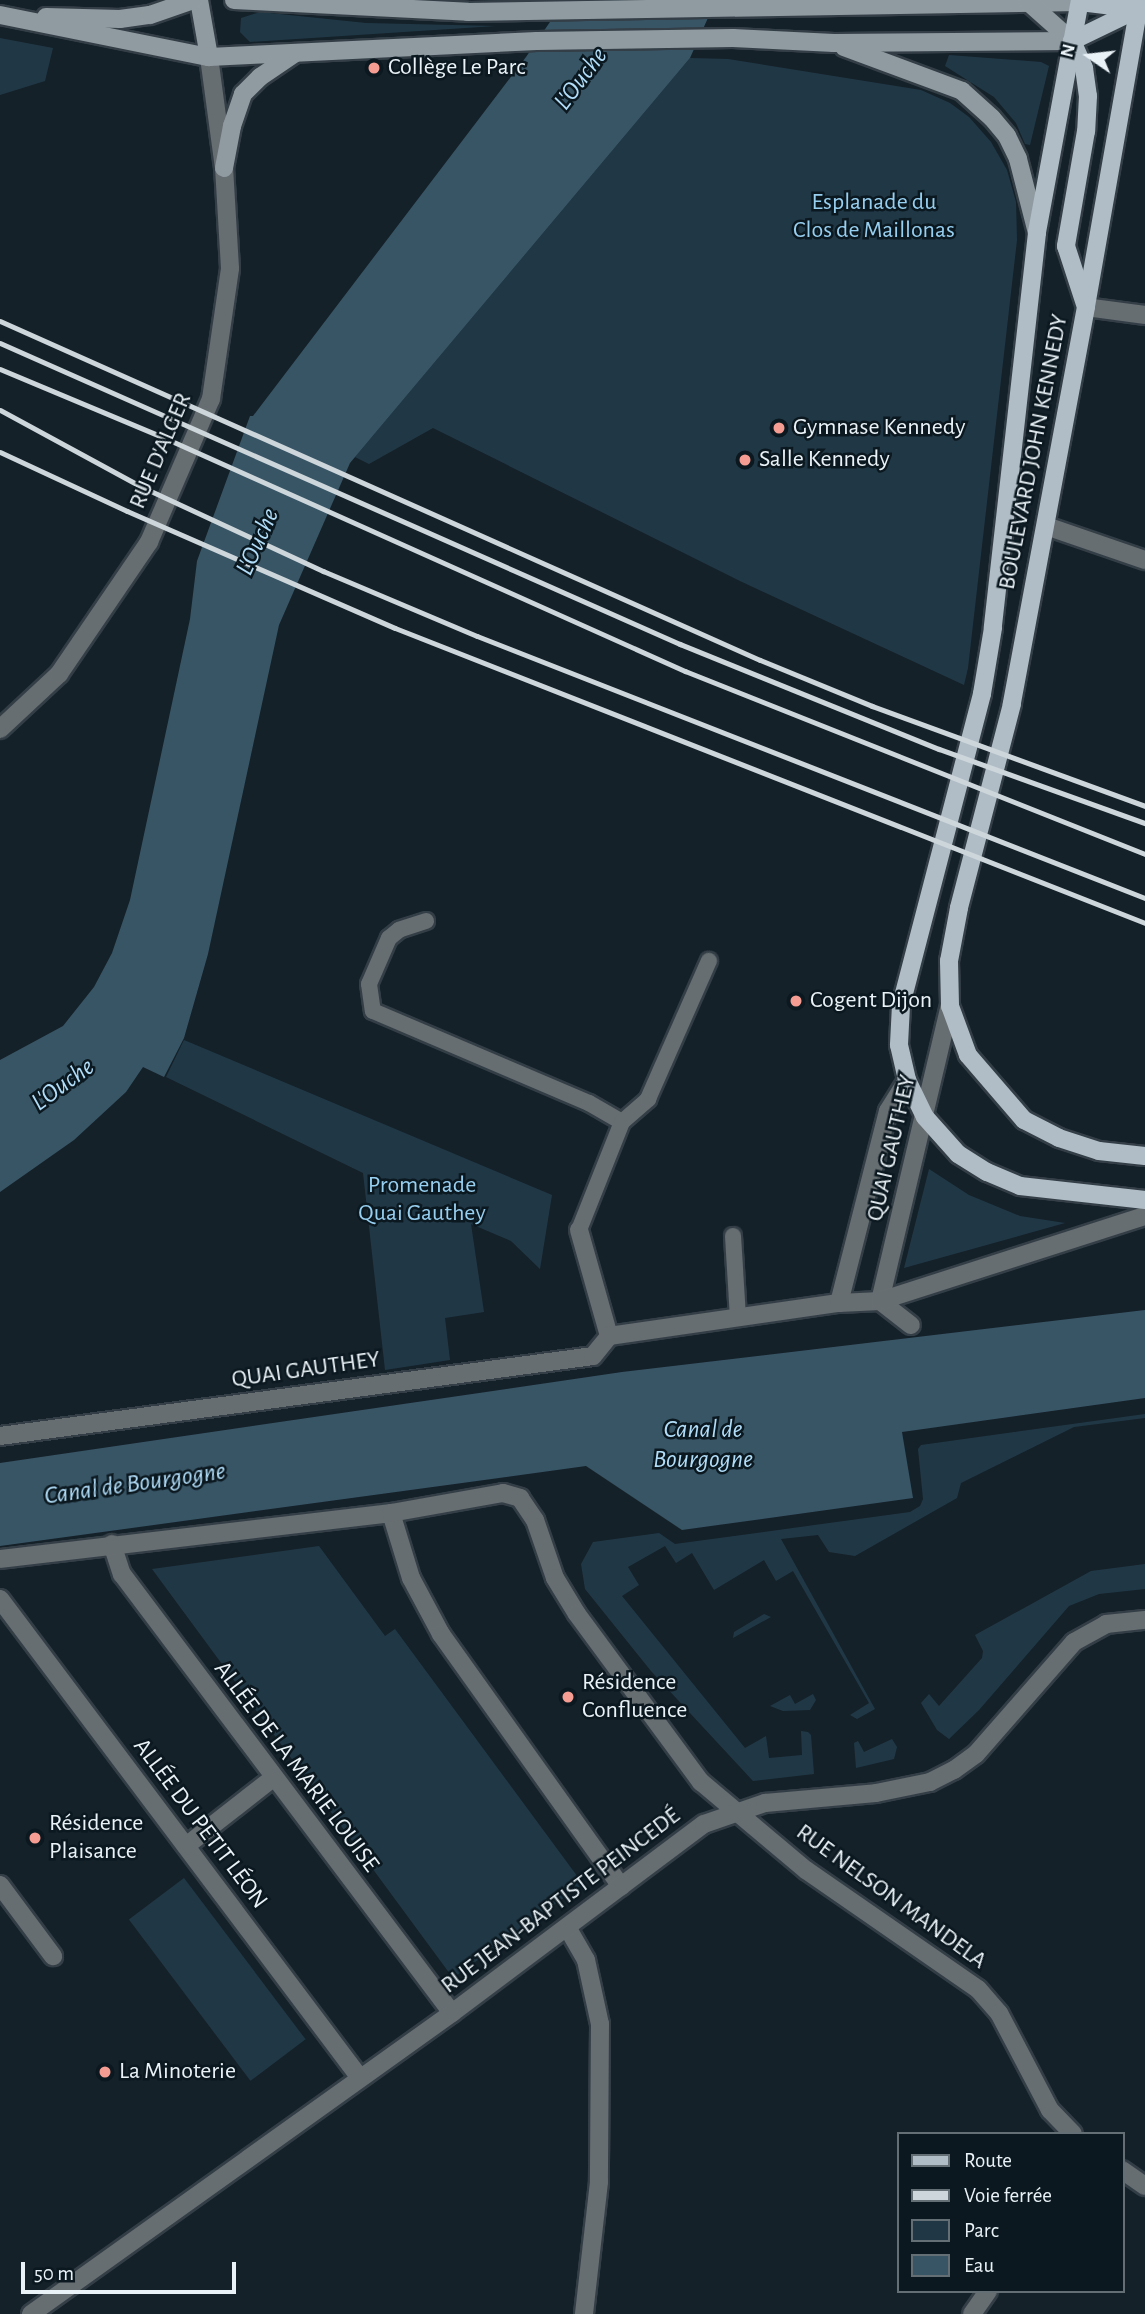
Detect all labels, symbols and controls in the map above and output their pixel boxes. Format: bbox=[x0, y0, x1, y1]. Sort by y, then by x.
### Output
north arrow bbox=[1054, 21, 1124, 91]
water label: L'Ouche bbox=[547, 41, 615, 117]
text: N bbox=[1057, 42, 1079, 60]
place label: Collège Le Parc bbox=[388, 54, 526, 82]
marker: Collège Le Parc bbox=[366, 60, 382, 76]
park label: Esplanade du Clos de Maillonas bbox=[793, 189, 955, 245]
street label: BOULEVARD JOHN KENNEDY bbox=[993, 312, 1075, 592]
street label: RUE D'ALGER bbox=[124, 389, 198, 513]
place label: Gymnase Kennedy bbox=[793, 414, 965, 442]
marker: Gymnase Kennedy bbox=[771, 420, 787, 436]
place label: Salle Kennedy bbox=[759, 446, 890, 474]
marker: Salle Kennedy bbox=[737, 452, 753, 468]
water label: L'Ouche bbox=[229, 503, 287, 581]
place label: Cogent Dijon bbox=[810, 987, 932, 1015]
marker: Cogent Dijon bbox=[788, 993, 804, 1009]
water label: L'Ouche bbox=[25, 1052, 101, 1118]
street label: QUAI GAUTHEY bbox=[861, 1072, 923, 1224]
park label: Promenade Quai Gauthey bbox=[358, 1172, 486, 1228]
street label: QUAI GAUTHEY bbox=[230, 1345, 382, 1395]
water label: Canal de Bourgogne bbox=[653, 1414, 753, 1476]
water label: Canal de Bourgogne bbox=[42, 1456, 228, 1512]
street label: ALLÉE DE LA MARIE LOUISE bbox=[207, 1656, 385, 1878]
place label: Résidence Confluence bbox=[582, 1669, 687, 1725]
marker: Résidence Confluence bbox=[560, 1689, 576, 1705]
street label: ALLÉE DU PETIT LÉON bbox=[127, 1733, 273, 1915]
street label: RUE JEAN-BAPTISTE PEINCEDÉ bbox=[436, 1802, 686, 2000]
place label: Résidence Plaisance bbox=[49, 1810, 143, 1866]
street label: RUE NELSON MANDELA bbox=[790, 1818, 992, 1976]
marker: Résidence Plaisance bbox=[27, 1830, 43, 1846]
place label: La Minoterie bbox=[119, 2058, 236, 2086]
marker: La Minoterie bbox=[97, 2064, 113, 2080]
legend bbox=[897, 2132, 1124, 2293]
text: Route bbox=[964, 2150, 1012, 2171]
text: Voie ferrée bbox=[964, 2185, 1052, 2206]
text: Parc bbox=[964, 2220, 999, 2241]
scale bar bbox=[24, 2248, 240, 2292]
text: Eau bbox=[964, 2255, 994, 2276]
text: 50 m bbox=[34, 2263, 74, 2284]

